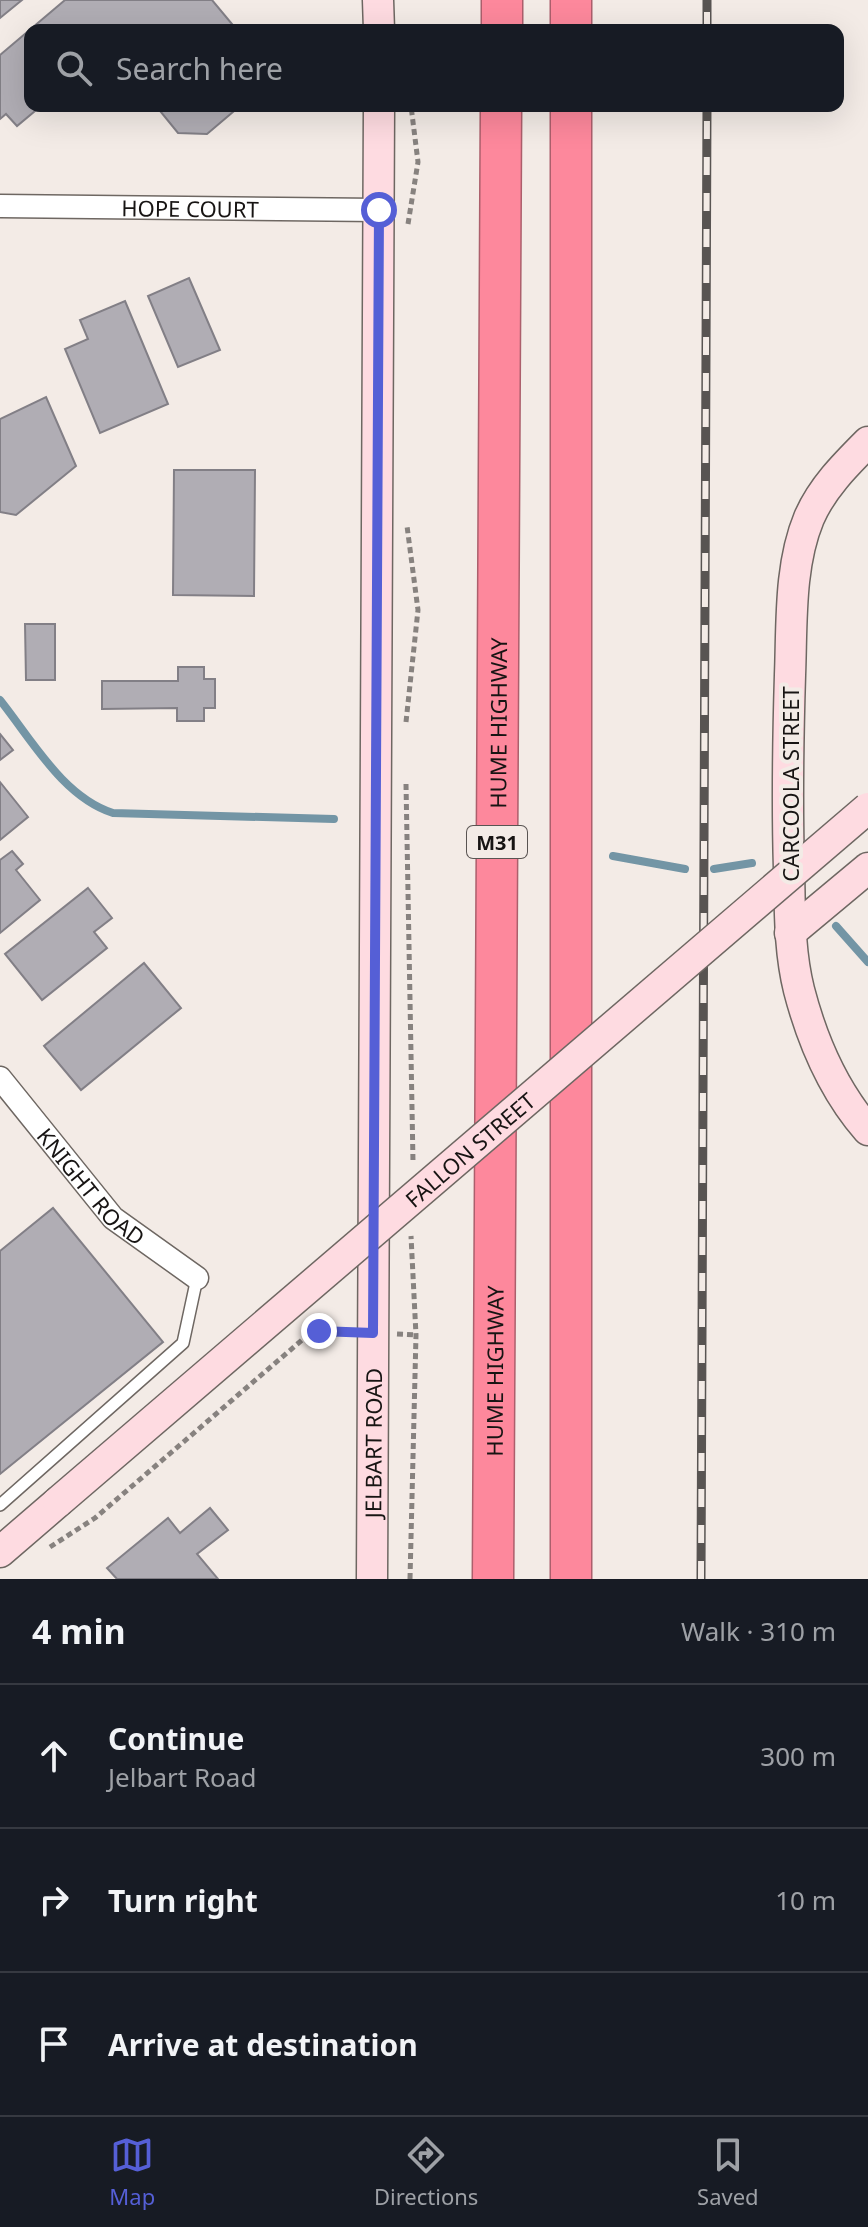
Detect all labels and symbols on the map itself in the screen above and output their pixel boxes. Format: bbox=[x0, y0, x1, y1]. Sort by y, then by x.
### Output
street label: HOPE COURT bbox=[121, 192, 259, 224]
route start bbox=[361, 192, 397, 228]
street label: HUME HIGHWAY bbox=[482, 637, 513, 809]
street label: CARCOOLA STREET bbox=[775, 686, 805, 882]
road number: M31 bbox=[467, 826, 527, 858]
street label: FALLON STREET bbox=[398, 1085, 541, 1213]
street label: KNIGHT ROAD bbox=[31, 1121, 151, 1251]
street label: HUME HIGHWAY bbox=[479, 1285, 510, 1457]
route end bbox=[301, 1313, 337, 1349]
street label: JELBART ROAD bbox=[357, 1368, 388, 1520]

